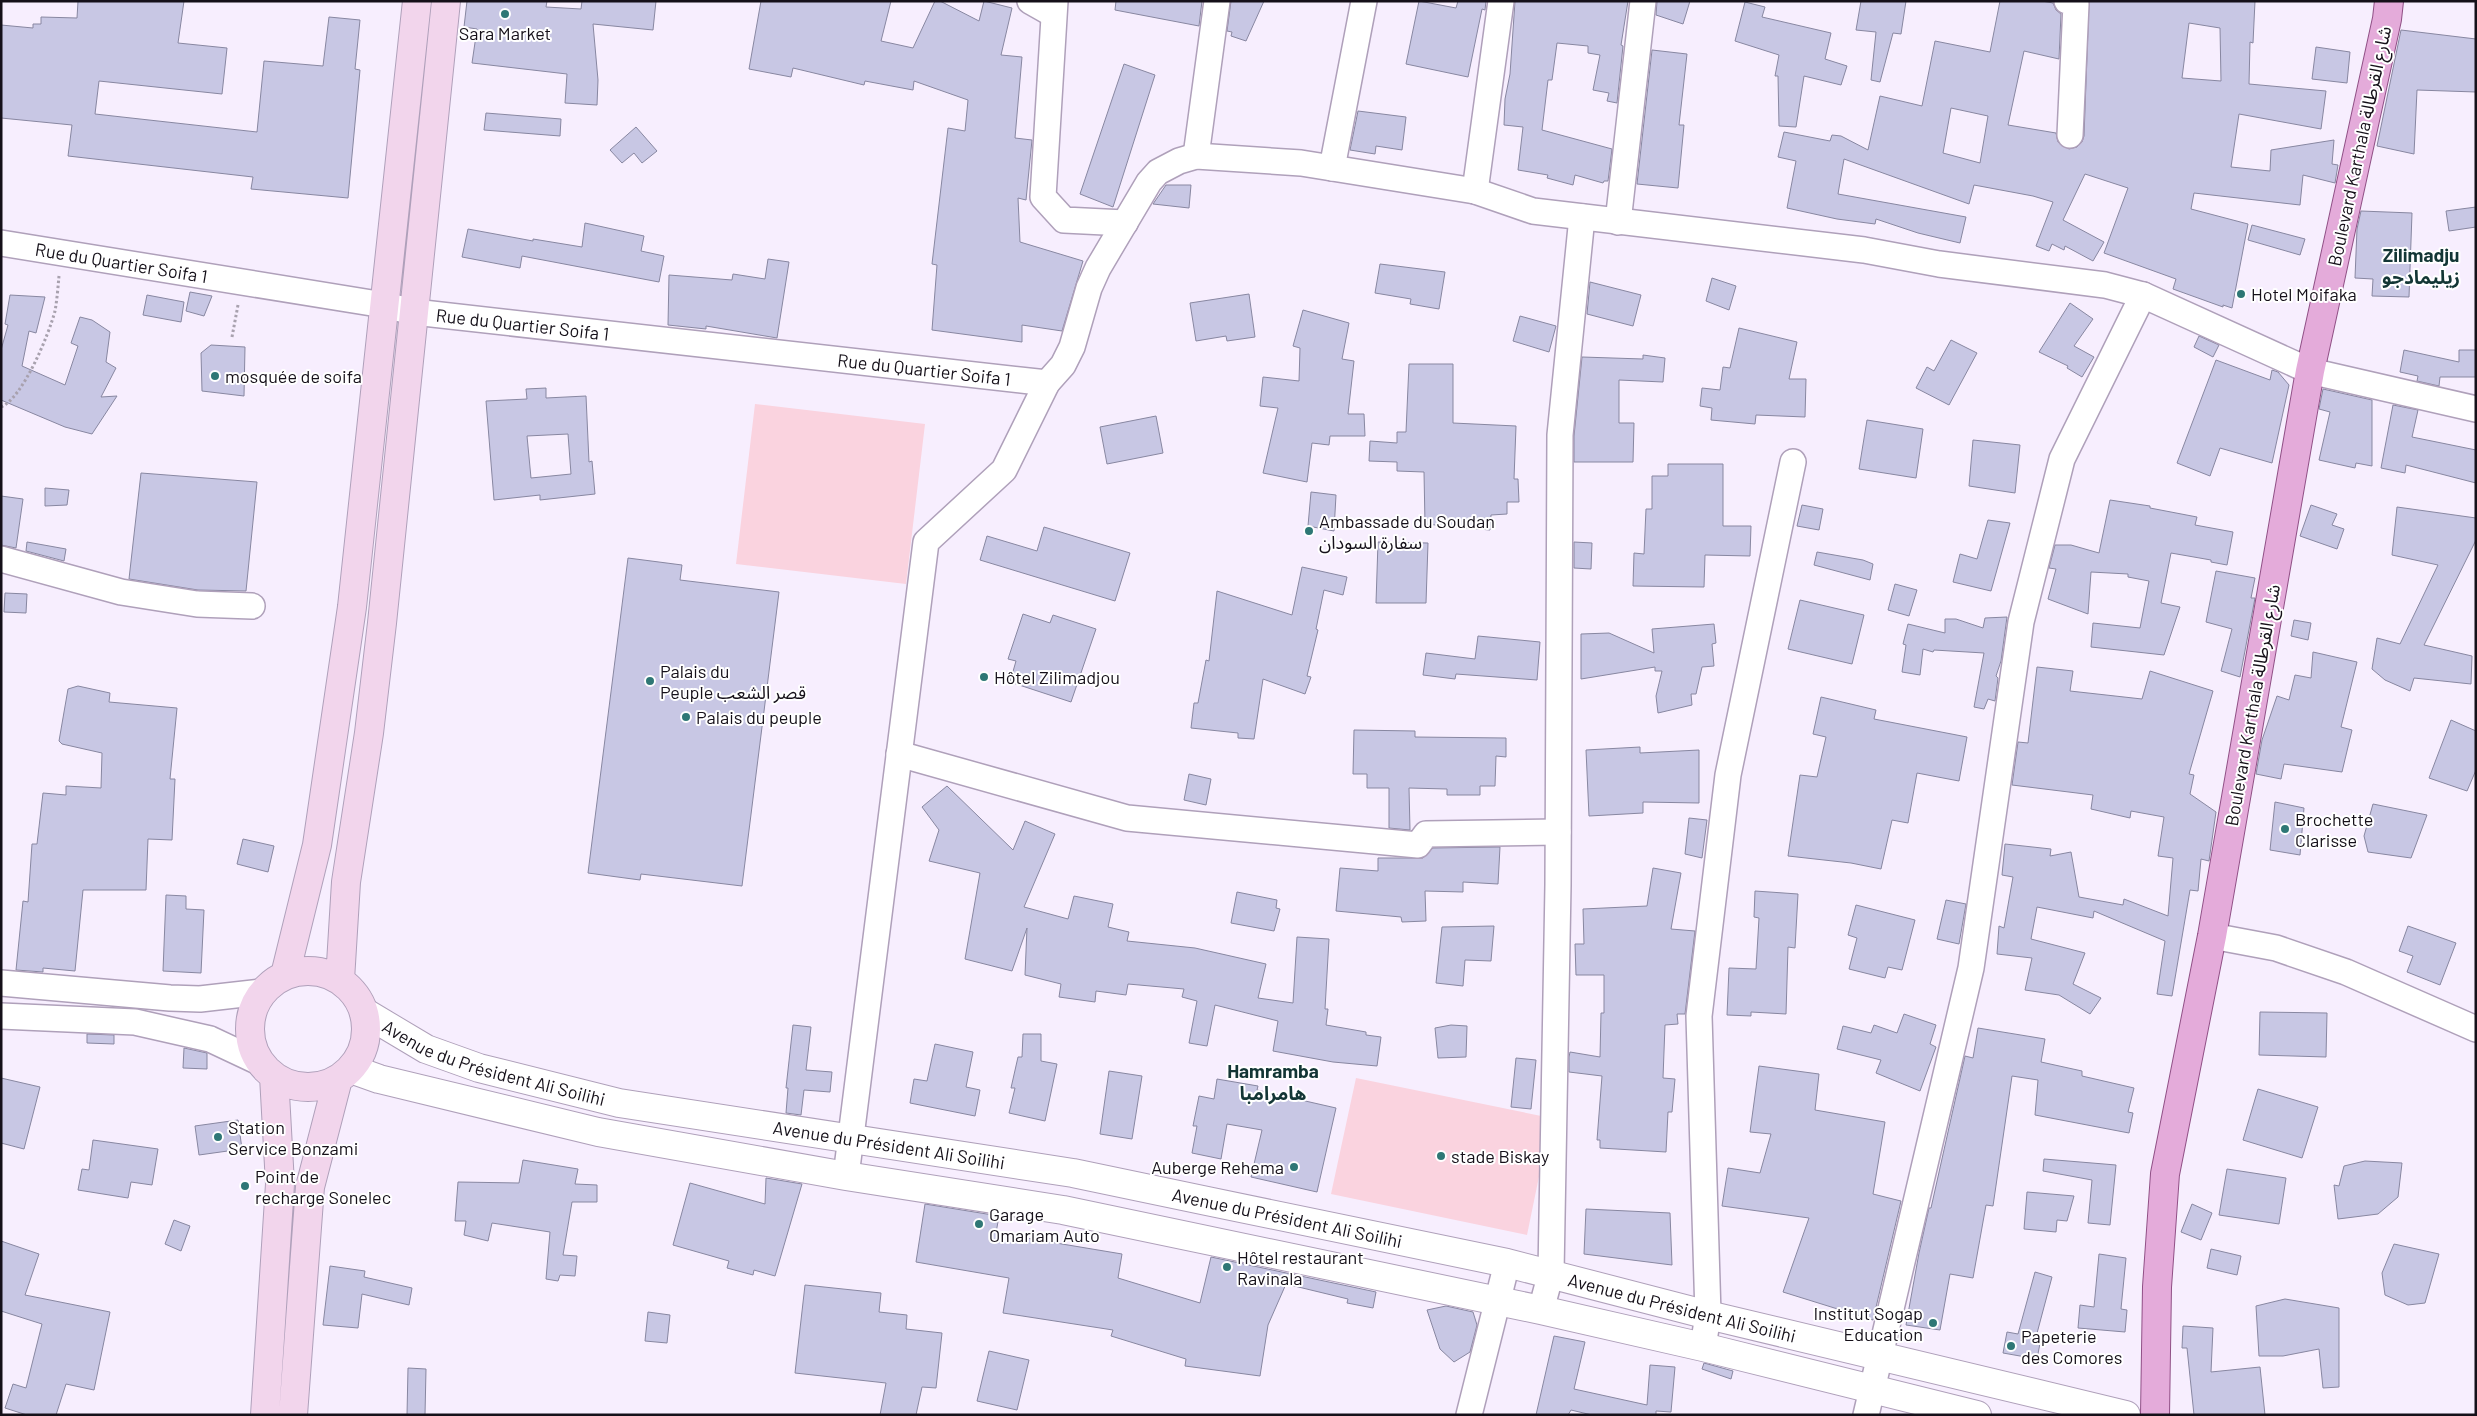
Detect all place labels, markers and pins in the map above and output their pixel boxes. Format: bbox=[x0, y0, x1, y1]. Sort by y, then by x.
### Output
marker: Sara Market bbox=[499, 8, 511, 20]
place label: Sara Market bbox=[459, 22, 551, 44]
place label: Hotel Moifaka bbox=[2251, 283, 2357, 305]
marker: Hotel Moifaka bbox=[2235, 288, 2247, 300]
place label: mosquée de soifa bbox=[225, 365, 362, 387]
marker: mosquée de soifa bbox=[209, 370, 221, 382]
place label: Ambassade du Soudan سفارة السودان bbox=[1319, 510, 1495, 554]
marker: Ambassade du Soudan سفارة السودان bbox=[1303, 525, 1315, 537]
place label: Palais du Peuple قصر الشعب bbox=[660, 660, 806, 704]
place label: Hôtel Zilimadjou bbox=[994, 666, 1120, 688]
marker: Hôtel Zilimadjou bbox=[978, 671, 990, 683]
marker: Palais du Peuple قصر الشعب bbox=[644, 675, 656, 687]
place label: Palais du peuple bbox=[696, 706, 822, 728]
marker: Palais du peuple bbox=[680, 711, 692, 723]
place label: Brochette Clarisse bbox=[2295, 808, 2373, 851]
marker: Brochette Clarisse bbox=[2279, 823, 2291, 835]
place label: Station Service Bonzami bbox=[228, 1116, 358, 1159]
marker: Station Service Bonzami bbox=[212, 1131, 224, 1143]
place label: stade Biskay bbox=[1451, 1145, 1549, 1167]
marker: stade Biskay bbox=[1435, 1150, 1447, 1162]
place label: Auberge Rehema bbox=[1151, 1156, 1284, 1178]
marker: Auberge Rehema bbox=[1288, 1161, 1300, 1173]
place label: Point de recharge Sonelec bbox=[255, 1165, 391, 1208]
marker: Point de recharge Sonelec bbox=[239, 1180, 251, 1192]
place label: Garage Omariam Auto bbox=[989, 1203, 1100, 1246]
marker: Garage Omariam Auto bbox=[973, 1218, 985, 1230]
place label: Hôtel restaurant Ravinala bbox=[1237, 1246, 1364, 1289]
marker: Hôtel restaurant Ravinala bbox=[1221, 1261, 1233, 1273]
place label: Institut Sogap Education bbox=[1813, 1302, 1923, 1345]
marker: Institut Sogap Education bbox=[1927, 1317, 1939, 1329]
place label: Papeterie des Comores bbox=[2021, 1325, 2122, 1368]
marker: Papeterie des Comores bbox=[2005, 1340, 2017, 1352]

